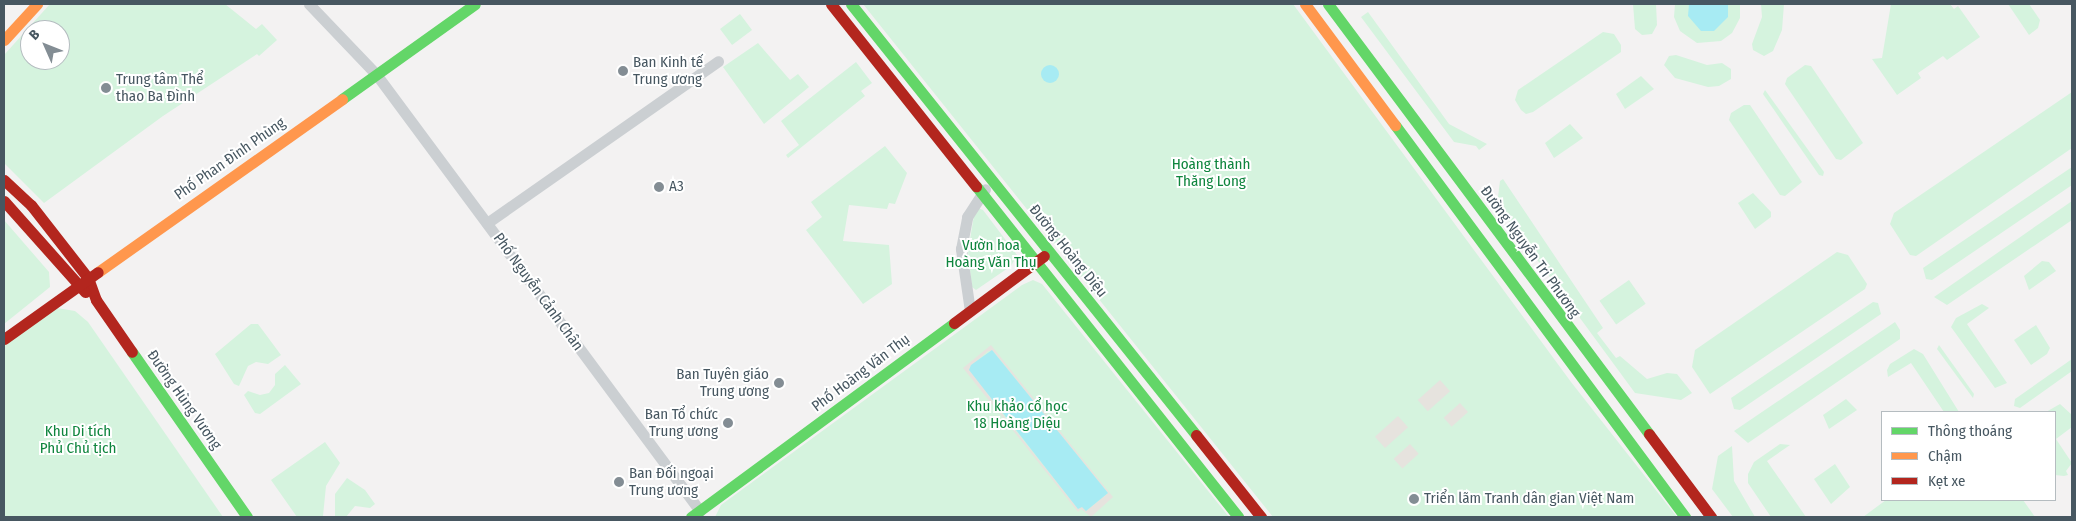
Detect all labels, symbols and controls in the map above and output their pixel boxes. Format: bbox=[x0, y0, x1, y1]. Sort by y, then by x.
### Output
north arrow bbox=[20, 20, 70, 70]
text: B bbox=[26, 26, 43, 44]
place label: Ban Kinh tế Trung ương bbox=[633, 53, 703, 88]
marker: Ban Kinh tế Trung ương bbox=[617, 65, 629, 77]
place label: Trung tâm Thể thao Ba Đình bbox=[116, 70, 204, 105]
marker: Trung tâm Thể thao Ba Đình bbox=[100, 82, 112, 94]
street label: Phố Phan Đình Phùng bbox=[171, 114, 289, 204]
park label: Hoàng thành Thăng Long bbox=[1172, 155, 1250, 190]
place label: A3 bbox=[669, 178, 684, 196]
marker: A3 bbox=[653, 181, 665, 193]
street label: Đường Nguyễn Tri Phương bbox=[1476, 183, 1584, 321]
street label: Đường Hoàng Diệu bbox=[1025, 201, 1111, 301]
street label: Phố Nguyễn Cảnh Chân bbox=[489, 230, 587, 354]
park label: Vườn hoa Hoàng Văn Thụ bbox=[945, 236, 1037, 271]
street label: Phố Hoàng Văn Thụ bbox=[808, 330, 914, 416]
street label: Đường Hùng Vương bbox=[143, 347, 225, 453]
place label: Ban Tuyên giáo Trung ương bbox=[676, 365, 769, 400]
marker: Ban Tuyên giáo Trung ương bbox=[773, 377, 785, 389]
park label: Khu khảo cổ học 18 Hoàng Diệu bbox=[967, 397, 1067, 432]
place label: Ban Tổ chức Trung ương bbox=[645, 405, 718, 440]
legend bbox=[1881, 411, 2056, 501]
marker: Ban Tổ chức Trung ương bbox=[722, 417, 734, 429]
park label: Khu Di tích Phủ Chủ tịch bbox=[40, 422, 116, 457]
text: Thông thoáng bbox=[1928, 422, 2012, 440]
text: Chậm bbox=[1928, 447, 1962, 465]
place label: Ban Đối ngoại Trung ương bbox=[629, 464, 714, 499]
text: Kẹt xe bbox=[1928, 472, 1965, 490]
marker: Ban Đối ngoại Trung ương bbox=[613, 476, 625, 488]
place label: Triển lãm Tranh dân gian Việt Nam bbox=[1424, 490, 1634, 508]
marker: Triển lãm Tranh dân gian Việt Nam bbox=[1408, 493, 1420, 505]

